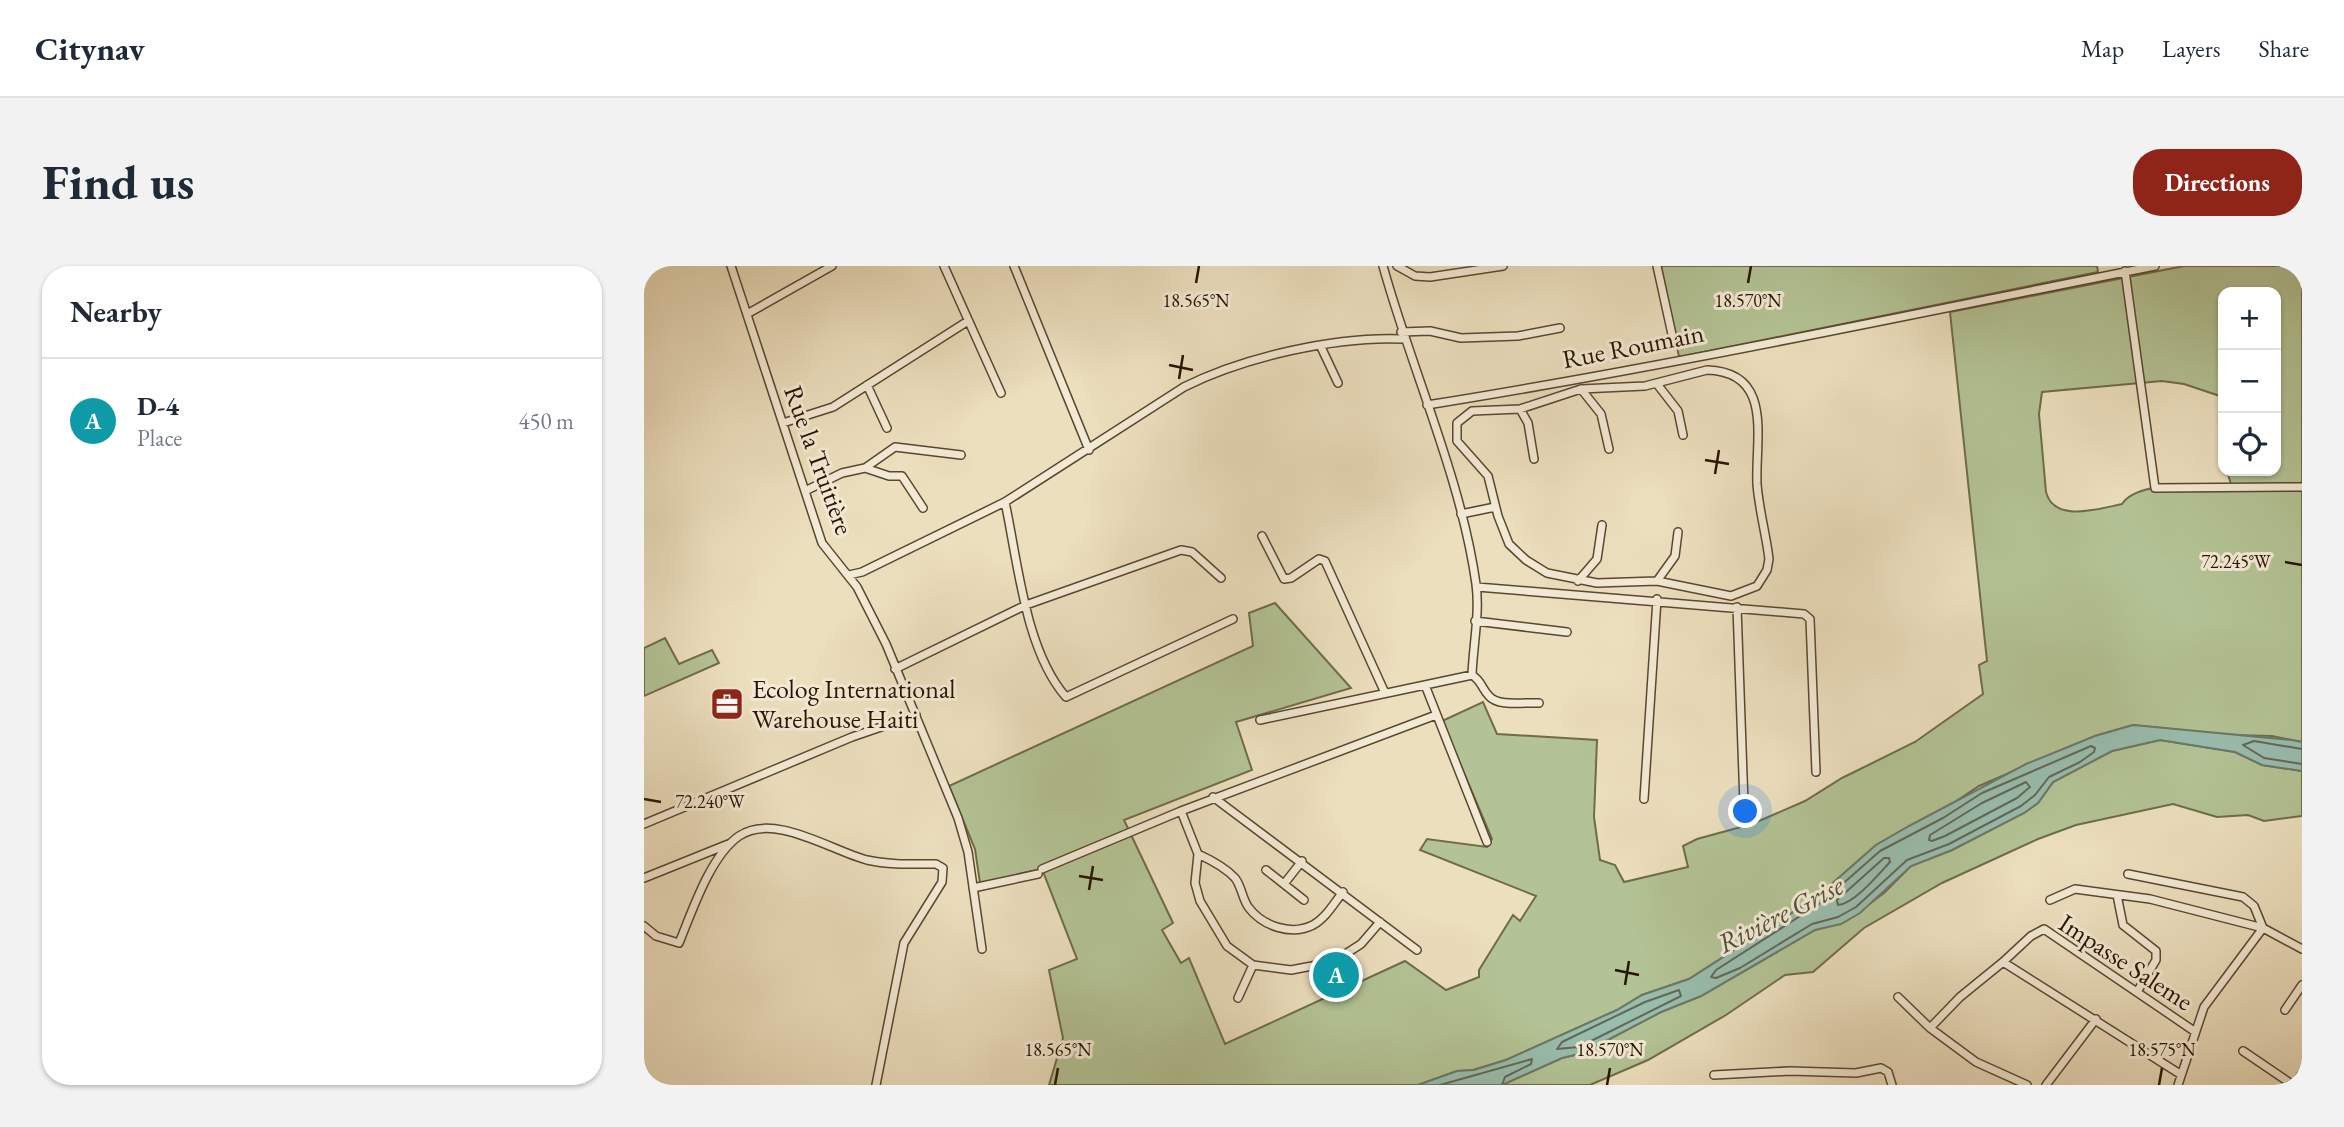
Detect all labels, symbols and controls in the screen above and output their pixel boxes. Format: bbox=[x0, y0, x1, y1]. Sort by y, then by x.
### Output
text: Citynav bbox=[35, 27, 145, 70]
text: Map bbox=[2081, 33, 2124, 64]
text: Layers bbox=[2162, 33, 2221, 64]
text: Share bbox=[2259, 33, 2309, 64]
button: Directions bbox=[2133, 149, 2302, 216]
text: Find us bbox=[42, 150, 194, 214]
map controls bbox=[2218, 287, 2281, 476]
button: + bbox=[2218, 287, 2281, 350]
text: 18.565°N bbox=[1163, 289, 1230, 312]
text: 18.570°N bbox=[1715, 289, 1782, 312]
text: Nearby bbox=[70, 292, 162, 331]
street label: Rue Roumain bbox=[1559, 316, 1707, 376]
button: − bbox=[2218, 350, 2281, 413]
street label: Rue la Truitière bbox=[776, 381, 862, 539]
text: D-4 bbox=[137, 389, 179, 423]
text: A bbox=[85, 406, 101, 436]
text: 450 m bbox=[518, 406, 574, 436]
button: locate bbox=[2218, 413, 2281, 476]
text: Place bbox=[137, 423, 182, 453]
text: 72.245°W bbox=[2201, 550, 2271, 573]
place label: Ecolog International Warehouse Haiti bbox=[752, 672, 956, 736]
office icon: Ecolog International Warehouse Haiti bbox=[708, 685, 746, 723]
text: 72.240°W bbox=[675, 790, 745, 813]
your location bbox=[1728, 794, 1762, 828]
water label: Rivière Grise bbox=[1711, 867, 1850, 961]
street label: Impasse Saleme bbox=[2052, 906, 2200, 1018]
pin: A bbox=[1313, 949, 1359, 1001]
text: 18.565°N bbox=[1025, 1038, 1092, 1061]
text: 18.570°N bbox=[1577, 1038, 1644, 1061]
text: 18.575°N bbox=[2129, 1038, 2196, 1061]

